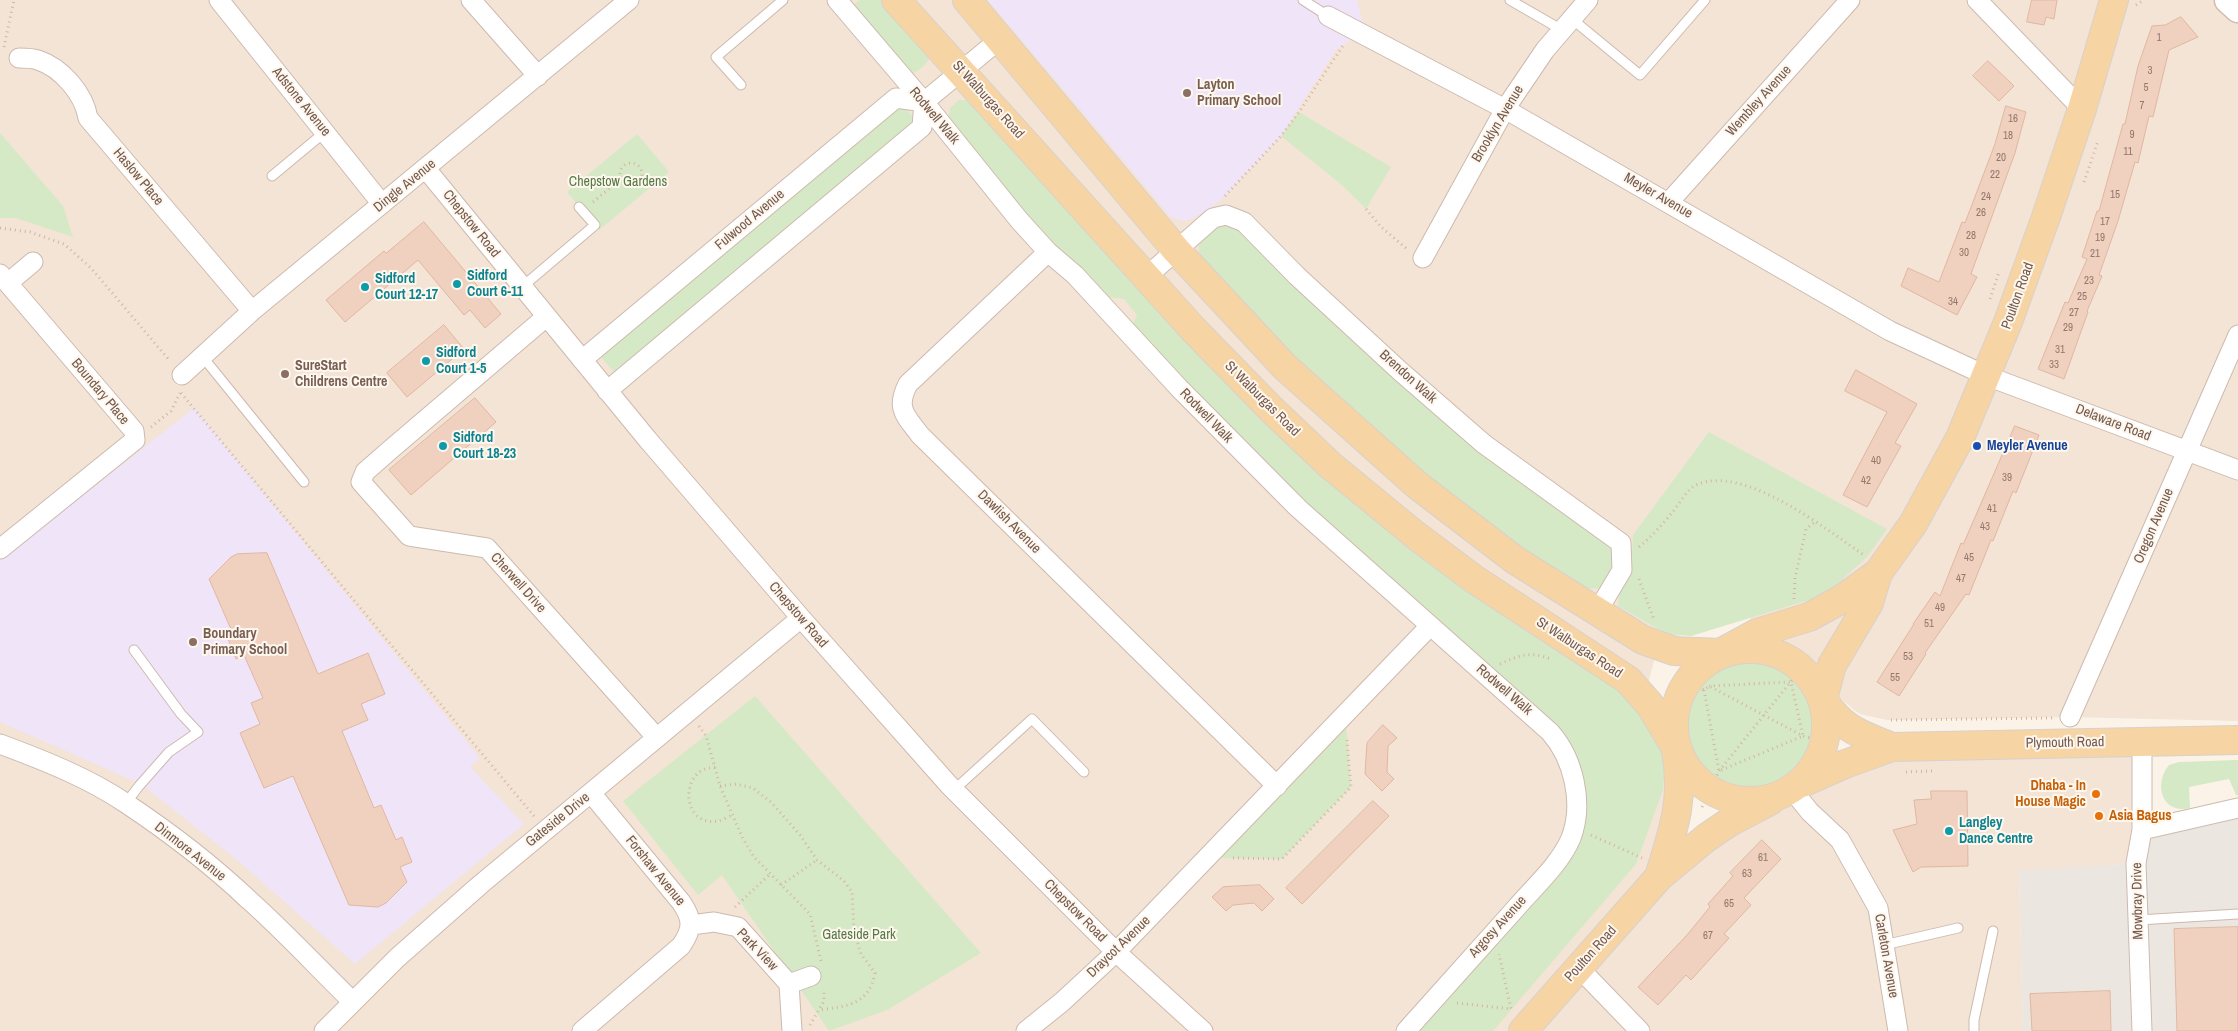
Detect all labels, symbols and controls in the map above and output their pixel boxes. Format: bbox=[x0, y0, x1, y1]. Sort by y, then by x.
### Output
house number: 1 bbox=[2156, 31, 2162, 45]
street label: St Walburgas Road bbox=[949, 58, 1027, 142]
street label: Wembley Avenue bbox=[1723, 62, 1795, 140]
street label: Adstone Avenue bbox=[268, 64, 334, 140]
house number: 3 bbox=[2147, 64, 2153, 78]
place label: Layton Primary School bbox=[1197, 77, 1281, 110]
house number: 5 bbox=[2143, 81, 2149, 95]
street label: Brooklyn Avenue bbox=[1469, 83, 1527, 165]
street label: Rodwell Walk bbox=[905, 84, 963, 148]
marker: Layton Primary School bbox=[1181, 87, 1193, 99]
house number: 7 bbox=[2139, 99, 2145, 113]
house number: 16 bbox=[2008, 112, 2018, 126]
house number: 9 bbox=[2129, 128, 2135, 142]
house number: 18 bbox=[2003, 129, 2013, 143]
street label: Haslow Place bbox=[109, 145, 167, 209]
house number: 11 bbox=[2123, 145, 2133, 159]
house number: 20 bbox=[1996, 151, 2006, 165]
street label: Dingle Avenue bbox=[371, 156, 439, 216]
house number: 22 bbox=[1990, 168, 2000, 182]
street label: Meyler Avenue bbox=[1621, 170, 1695, 222]
park label: Chepstow Gardens bbox=[569, 174, 667, 190]
street label: Fulwood Avenue bbox=[712, 186, 788, 254]
street label: Chepstow Road bbox=[439, 187, 503, 261]
house number: 15 bbox=[2110, 188, 2120, 202]
house number: 24 bbox=[1981, 190, 1991, 204]
house number: 26 bbox=[1976, 206, 1986, 220]
house number: 17 bbox=[2100, 215, 2110, 229]
house number: 28 bbox=[1966, 229, 1976, 243]
house number: 19 bbox=[2095, 231, 2105, 245]
house number: 30 bbox=[1959, 246, 1969, 260]
house number: 21 bbox=[2090, 247, 2100, 261]
street label: Poulton Road bbox=[1998, 260, 2038, 332]
place label: Sidford Court 6-11 bbox=[467, 268, 523, 300]
place label: Sidford Court 12-17 bbox=[375, 271, 438, 304]
house number: 23 bbox=[2084, 274, 2094, 288]
marker: Sidford Court 6-11 bbox=[451, 278, 463, 290]
marker: Sidford Court 12-17 bbox=[359, 281, 371, 293]
house number: 25 bbox=[2077, 290, 2087, 304]
house number: 34 bbox=[1948, 295, 1958, 309]
house number: 27 bbox=[2069, 306, 2079, 320]
house number: 29 bbox=[2063, 321, 2073, 335]
house number: 31 bbox=[2055, 343, 2065, 357]
place label: Sidford Court 1-5 bbox=[436, 345, 486, 378]
street label: Brendon Walk bbox=[1376, 347, 1440, 407]
marker: Sidford Court 1-5 bbox=[420, 355, 432, 367]
street label: Boundary Place bbox=[68, 356, 132, 428]
place label: SureStart Childrens Centre bbox=[295, 358, 387, 391]
street label: St Walburgas Road bbox=[1221, 358, 1303, 440]
house number: 33 bbox=[2049, 358, 2059, 372]
marker: SureStart Childrens Centre bbox=[279, 368, 291, 380]
street label: Rodwell Walk bbox=[1176, 385, 1236, 447]
street label: Delaware Road bbox=[2073, 401, 2153, 445]
place label: Sidford Court 18-23 bbox=[453, 430, 516, 462]
place label: Meyler Avenue bbox=[1987, 438, 2068, 454]
marker: Sidford Court 18-23 bbox=[437, 440, 449, 452]
marker: Meyler Avenue bbox=[1971, 440, 1983, 452]
house number: 40 bbox=[1871, 454, 1881, 468]
house number: 39 bbox=[2002, 471, 2012, 485]
house number: 42 bbox=[1861, 474, 1871, 488]
street label: Oregon Avenue bbox=[2131, 486, 2177, 566]
street label: Dawlish Avenue bbox=[974, 487, 1044, 557]
house number: 41 bbox=[1987, 502, 1997, 516]
house number: 43 bbox=[1980, 520, 1990, 534]
street label: Cherwell Drive bbox=[487, 549, 549, 617]
house number: 45 bbox=[1964, 551, 1974, 565]
house number: 47 bbox=[1956, 572, 1966, 586]
street label: Chepstow Road bbox=[765, 579, 831, 651]
house number: 49 bbox=[1935, 601, 1945, 615]
street label: St Walburgas Road bbox=[1533, 614, 1625, 682]
house number: 51 bbox=[1924, 617, 1934, 631]
place label: Boundary Primary School bbox=[203, 626, 287, 658]
marker: Boundary Primary School bbox=[187, 636, 199, 648]
house number: 53 bbox=[1903, 650, 1913, 664]
street label: Rodwell Walk bbox=[1472, 661, 1536, 719]
house number: 55 bbox=[1890, 671, 1900, 685]
street label: Plymouth Road bbox=[2026, 734, 2104, 752]
place label: Dhaba - In House Magic bbox=[2015, 778, 2086, 810]
marker: Dhaba - In House Magic bbox=[2090, 788, 2102, 800]
street label: Gateside Drive bbox=[523, 789, 593, 851]
place label: Asia Bagus bbox=[2109, 808, 2172, 824]
marker: Asia Bagus bbox=[2093, 810, 2105, 822]
place label: Langley Dance Centre bbox=[1959, 815, 2033, 848]
street label: Dinmore Avenue bbox=[151, 819, 229, 885]
marker: Langley Dance Centre bbox=[1943, 825, 1955, 837]
street label: Forshaw Avenue bbox=[622, 833, 688, 909]
house number: 61 bbox=[1758, 851, 1768, 865]
street label: Mowbray Drive bbox=[2129, 862, 2147, 940]
house number: 63 bbox=[1742, 867, 1752, 881]
street label: Chepstow Road bbox=[1040, 876, 1110, 946]
street label: Argosy Avenue bbox=[1466, 893, 1530, 961]
house number: 65 bbox=[1724, 897, 1734, 911]
street label: Draycot Avenue bbox=[1084, 913, 1154, 981]
street label: Carleton Avenue bbox=[1870, 913, 1902, 999]
street label: Poulton Road bbox=[1561, 923, 1621, 985]
street label: Park View bbox=[733, 925, 781, 975]
park label: Gateside Park bbox=[822, 927, 896, 943]
house number: 67 bbox=[1703, 929, 1713, 943]

